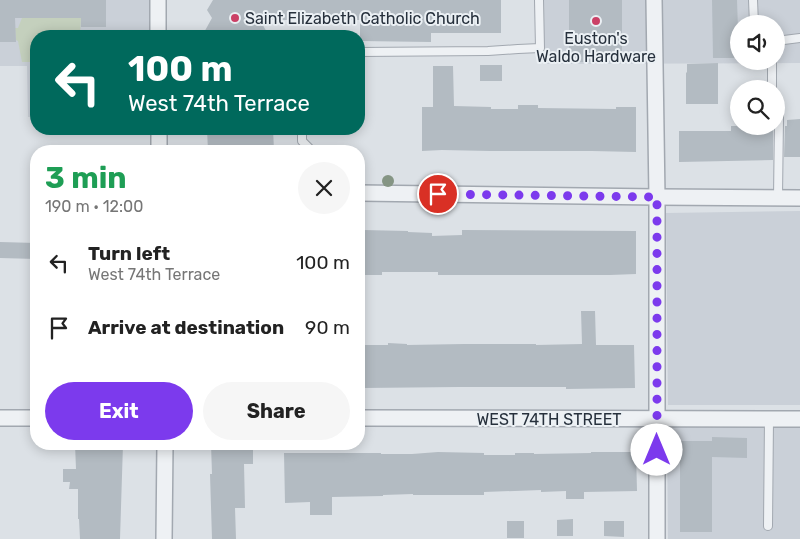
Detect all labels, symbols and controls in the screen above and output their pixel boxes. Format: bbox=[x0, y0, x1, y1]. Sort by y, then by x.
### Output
place label: Saint Elizabeth Catholic Church bbox=[245, 9, 480, 28]
marker: Saint Elizabeth Catholic Church bbox=[229, 12, 241, 24]
marker: Euston's Waldo Hardware bbox=[590, 15, 602, 27]
map controls bbox=[730, 15, 785, 135]
button: sound bbox=[730, 15, 785, 70]
place label: Euston's Waldo Hardware bbox=[536, 29, 656, 66]
text: 100 m bbox=[128, 48, 233, 90]
icon: left bbox=[45, 50, 110, 115]
button: search bbox=[730, 80, 785, 135]
text: West 74th Terrace bbox=[128, 90, 310, 117]
text: 3 min bbox=[45, 160, 127, 196]
button: close bbox=[298, 162, 350, 214]
pin bbox=[417, 173, 459, 215]
icon: arrive bbox=[424, 180, 452, 208]
text: 190 m · 12:00 bbox=[45, 197, 143, 216]
text: Turn left bbox=[88, 242, 170, 265]
icon: left bbox=[45, 249, 73, 277]
text: 100 m bbox=[296, 251, 350, 274]
text: West 74th Terrace bbox=[88, 265, 220, 284]
icon: arrive bbox=[45, 314, 73, 342]
text: Arrive at destination bbox=[88, 316, 284, 339]
text: 90 m bbox=[305, 316, 350, 339]
button: Exit bbox=[45, 382, 193, 440]
button: Share bbox=[203, 382, 350, 440]
street label: WEST 74TH STREET bbox=[476, 410, 622, 429]
position arrow bbox=[630, 423, 682, 475]

